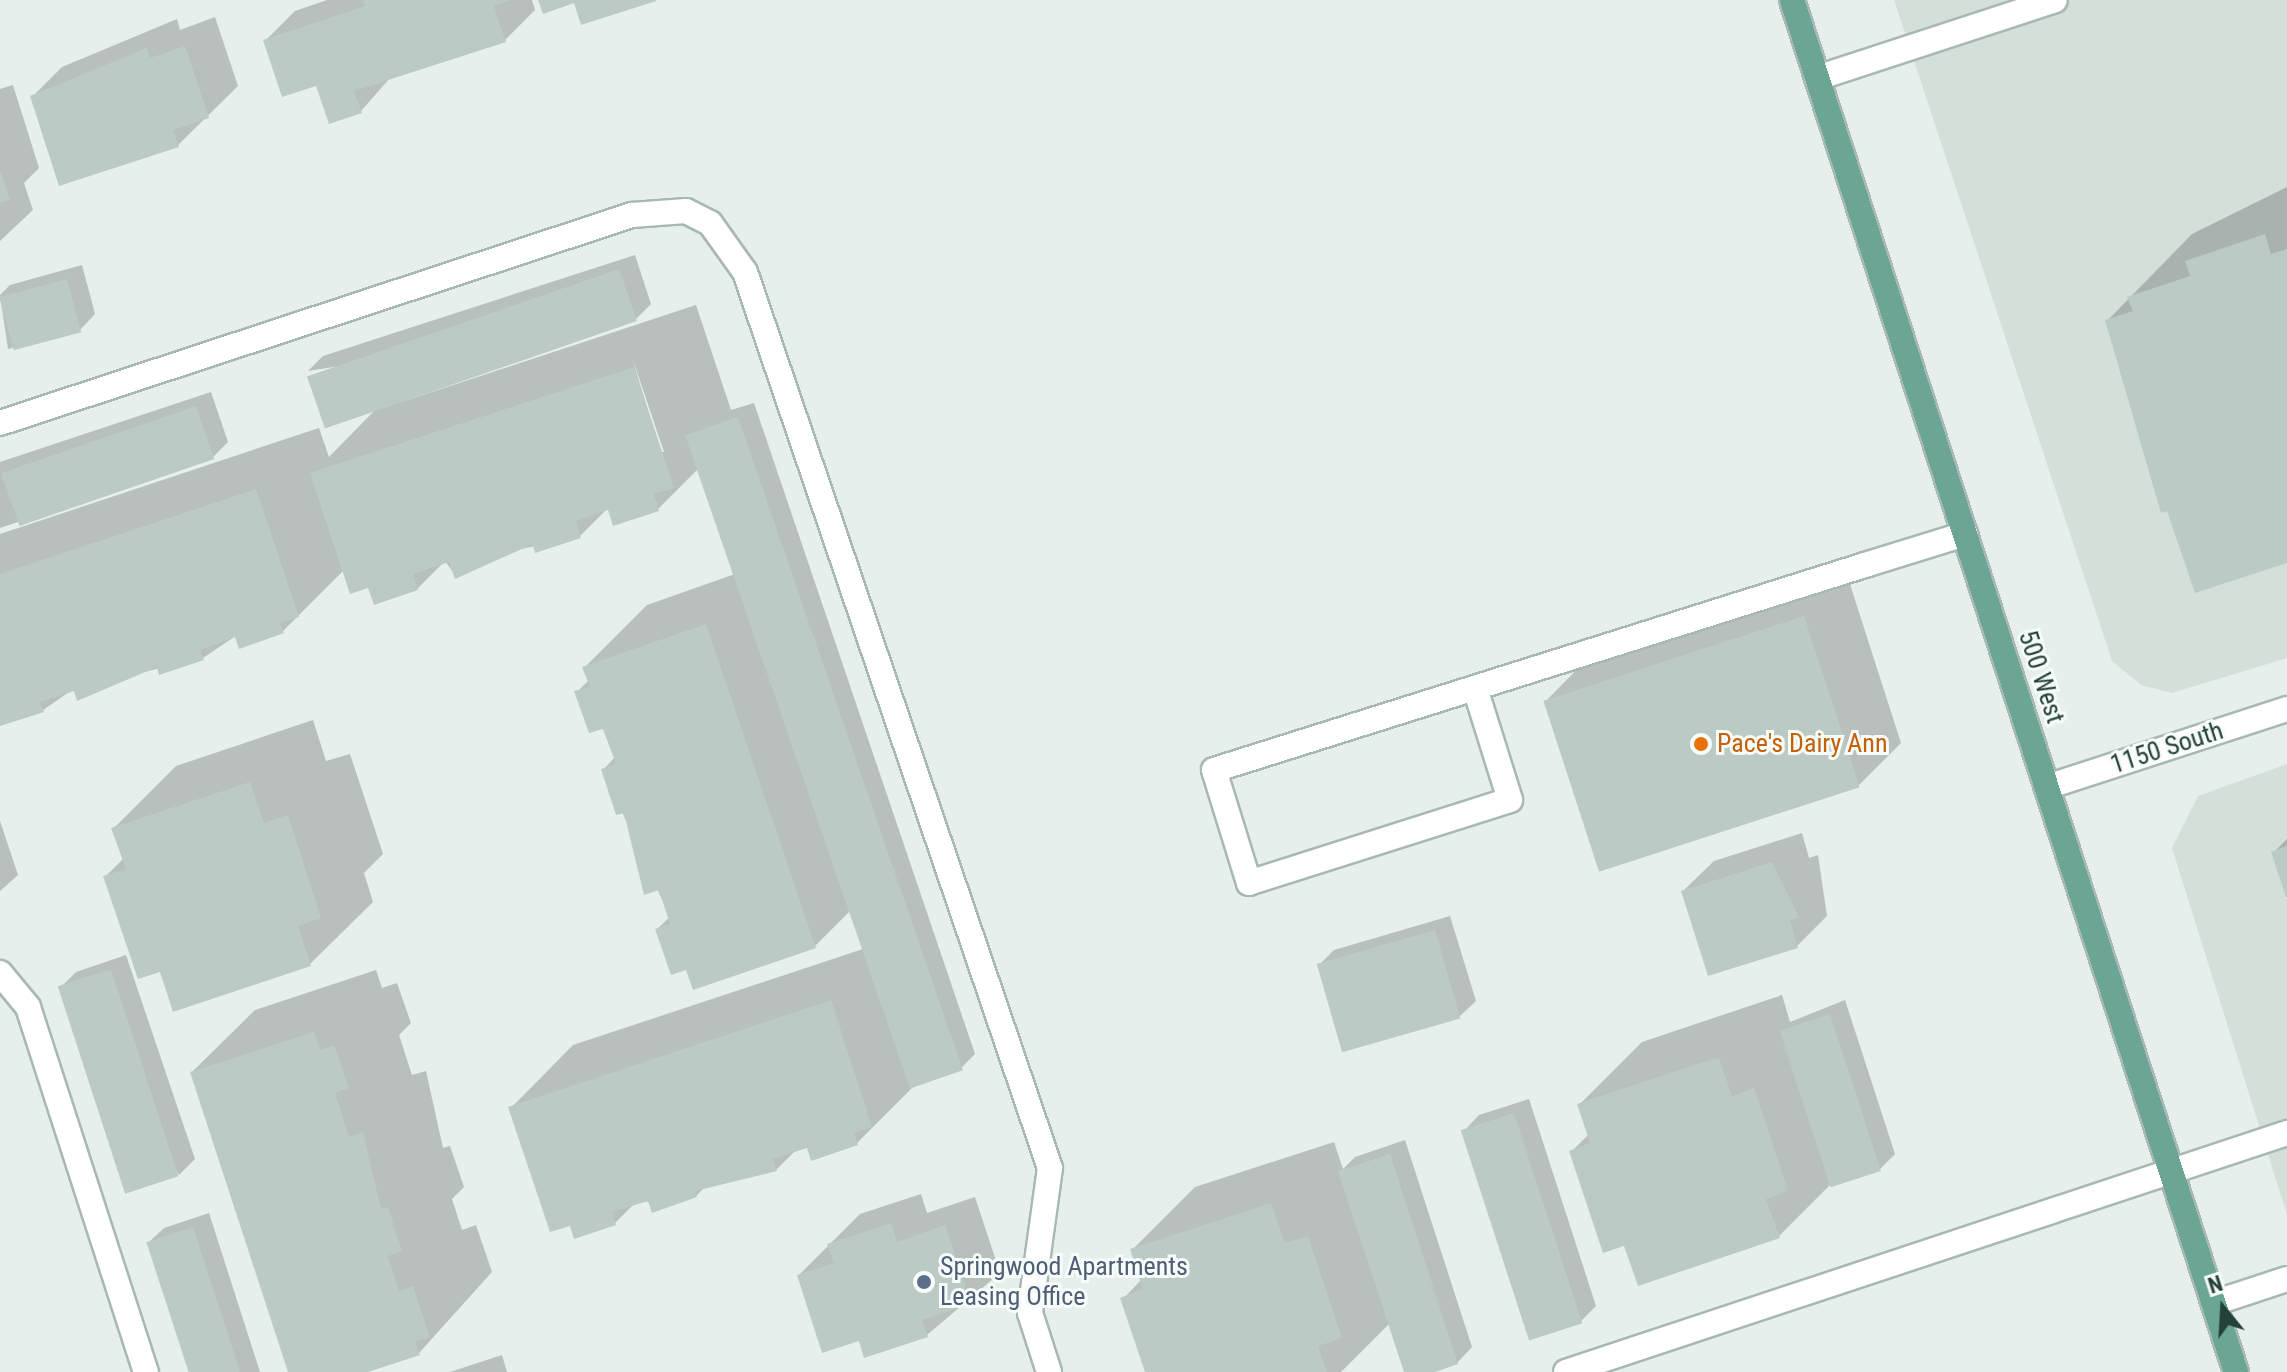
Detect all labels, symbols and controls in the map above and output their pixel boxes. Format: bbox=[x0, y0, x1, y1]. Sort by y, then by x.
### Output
street label: 500 West bbox=[2011, 627, 2071, 727]
street label: 1150 South bbox=[2107, 715, 2227, 781]
place label: Pace's Dairy Ann bbox=[1717, 728, 1887, 760]
marker: Pace's Dairy Ann bbox=[1692, 735, 1710, 753]
place label: Springwood Apartments Leasing Office bbox=[940, 1251, 1188, 1312]
north arrow bbox=[2183, 1268, 2263, 1348]
text: N bbox=[2205, 1271, 2226, 1299]
marker: Springwood Apartments Leasing Office bbox=[915, 1273, 933, 1291]

